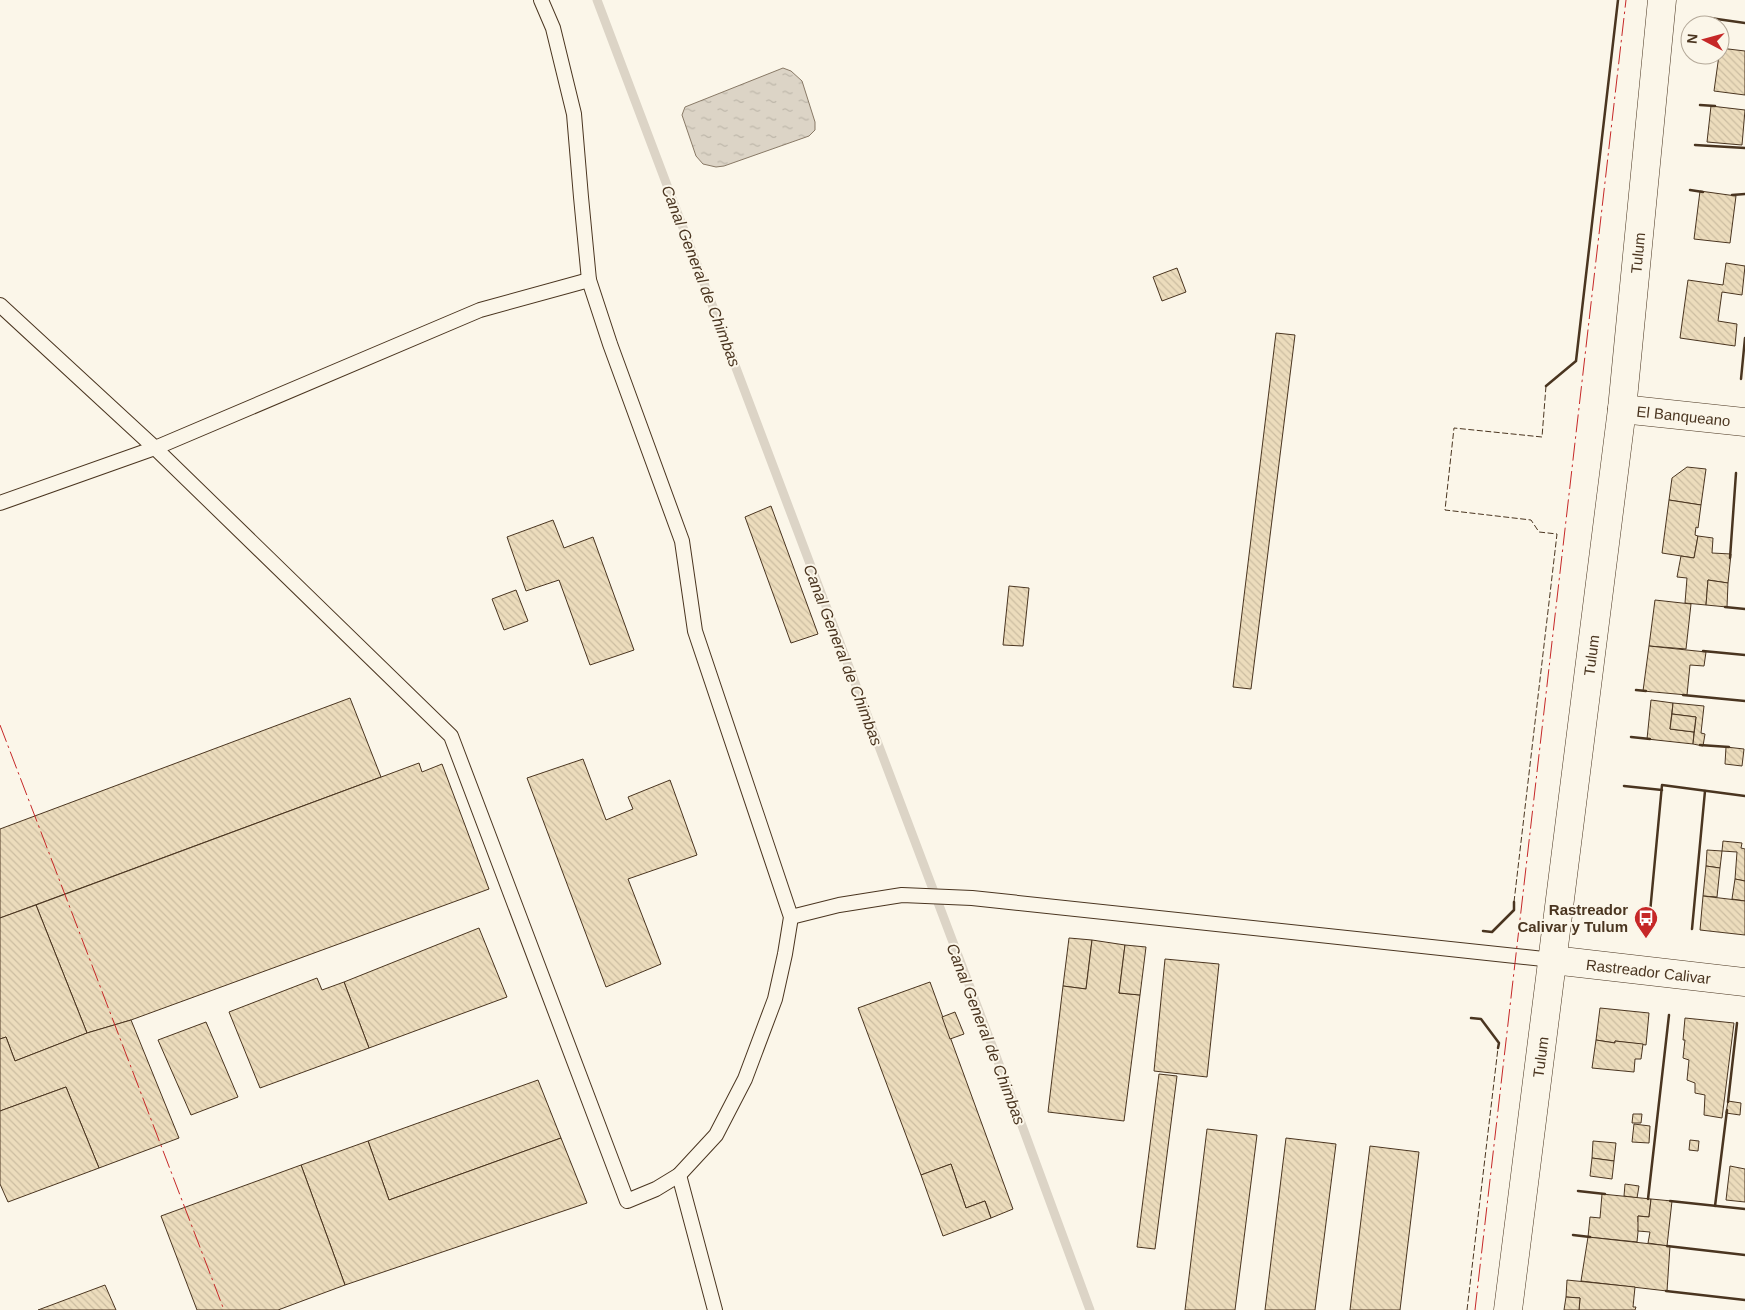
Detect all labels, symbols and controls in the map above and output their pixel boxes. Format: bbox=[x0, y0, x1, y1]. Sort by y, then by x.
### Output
north arrow bbox=[1680, 15, 1730, 65]
text: N bbox=[1684, 33, 1701, 45]
water label: Canal General de Chimbas bbox=[658, 183, 744, 369]
street label: Tulum bbox=[1627, 232, 1648, 274]
street label: El Banqueano bbox=[1636, 402, 1731, 429]
water label: Canal General de Chimbas bbox=[800, 562, 886, 748]
street label: Tulum bbox=[1580, 634, 1602, 677]
place label: Rastreador Calivar y Tulum bbox=[1517, 901, 1628, 935]
bus stop icon: Rastreador Calivar y Tulum bbox=[1633, 905, 1659, 939]
water label: Canal General de Chimbas bbox=[943, 941, 1029, 1127]
street label: Rastreador Calivar bbox=[1585, 955, 1711, 986]
street label: Tulum bbox=[1529, 1036, 1551, 1078]

